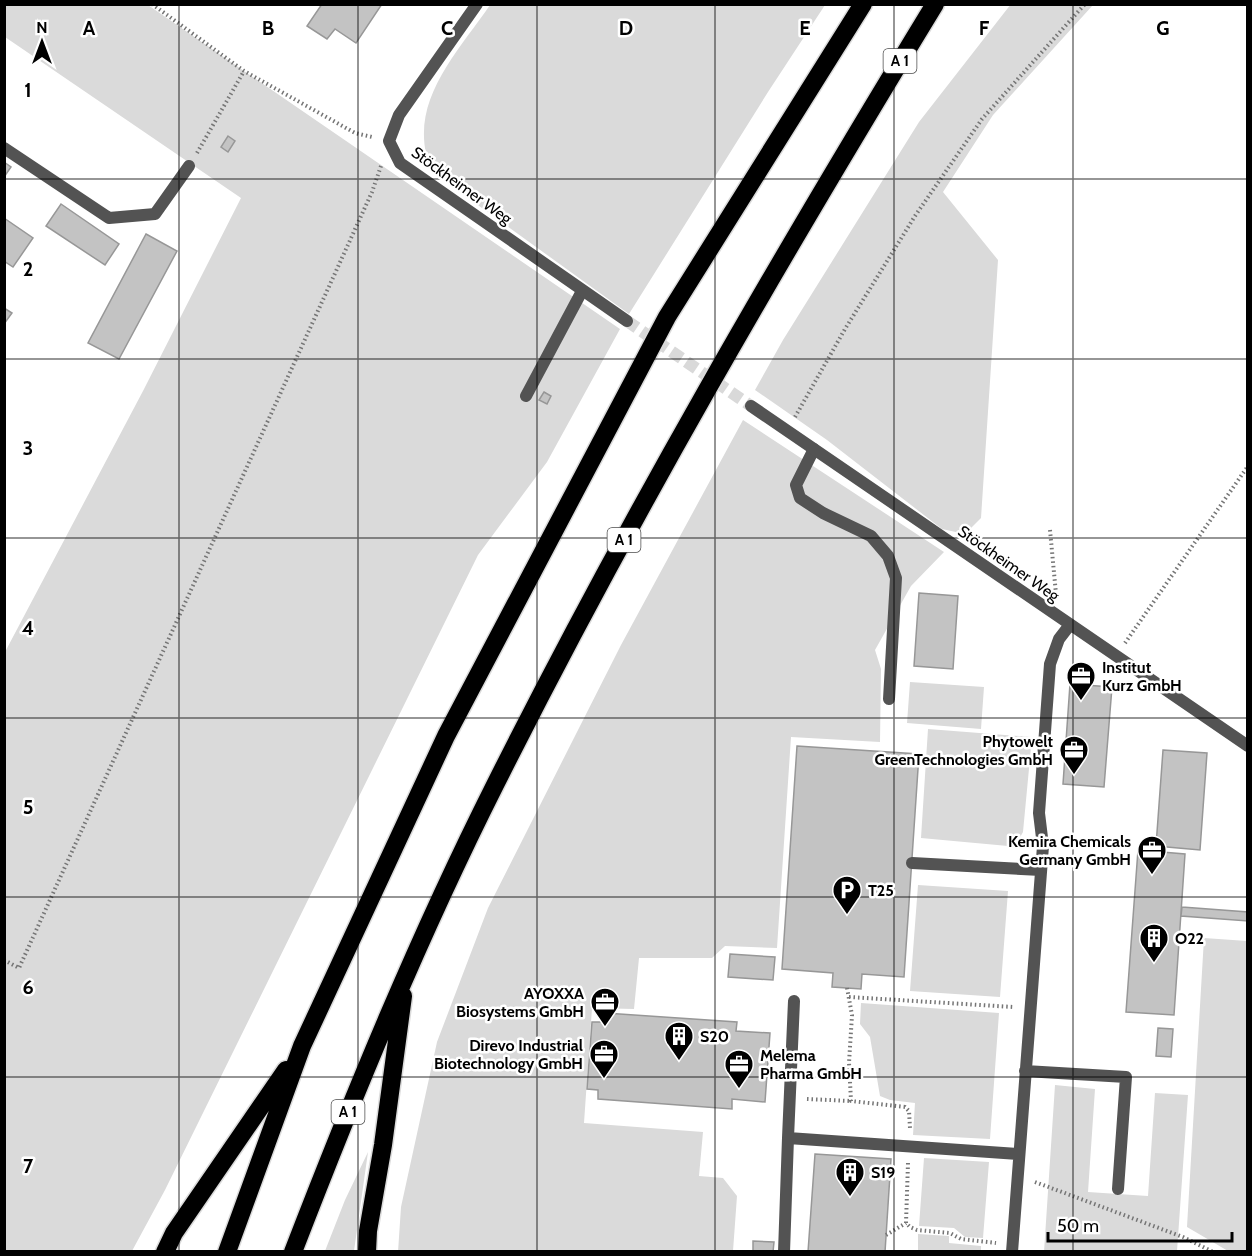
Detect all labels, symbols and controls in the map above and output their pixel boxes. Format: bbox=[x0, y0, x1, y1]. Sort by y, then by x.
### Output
north arrow bbox=[12, 12, 72, 72]
text: A bbox=[83, 16, 96, 40]
text: B bbox=[262, 16, 274, 40]
text: C bbox=[441, 16, 453, 40]
text: D bbox=[619, 16, 633, 40]
text: E bbox=[799, 16, 811, 40]
text: F bbox=[979, 16, 990, 40]
text: G bbox=[1156, 16, 1170, 40]
text: N bbox=[36, 18, 48, 37]
road number: A 1 bbox=[884, 49, 916, 73]
text: 1 bbox=[24, 78, 32, 102]
street label: Stöckheimer Weg bbox=[408, 143, 516, 229]
text: 2 bbox=[23, 257, 33, 281]
text: 3 bbox=[23, 436, 33, 460]
street label: Stöckheimer Weg bbox=[954, 521, 1064, 606]
road number: A 1 bbox=[608, 528, 640, 552]
text: 4 bbox=[22, 616, 34, 640]
place label: Institut Kurz GmbH bbox=[1102, 658, 1182, 695]
office icon: Institut Kurz GmbH bbox=[1065, 660, 1097, 702]
place label: Phytowelt GreenTechnologies GmbH bbox=[874, 732, 1053, 769]
office icon: Phytowelt GreenTechnologies GmbH bbox=[1058, 734, 1090, 776]
text: 5 bbox=[23, 795, 33, 819]
place label: Kemira Chemicals Germany GmbH bbox=[1008, 832, 1131, 869]
office icon: Kemira Chemicals Germany GmbH bbox=[1136, 834, 1168, 876]
parking icon: T25 bbox=[831, 874, 863, 916]
place label: T25 bbox=[868, 881, 894, 900]
building icon: O22 bbox=[1138, 922, 1170, 964]
place label: O22 bbox=[1175, 929, 1204, 948]
text: 6 bbox=[22, 975, 34, 999]
place label: AYOXXA Biosystems GmbH bbox=[456, 984, 584, 1021]
office icon: AYOXXA Biosystems GmbH bbox=[589, 986, 621, 1028]
building icon: S20 bbox=[663, 1020, 695, 1062]
place label: S20 bbox=[700, 1027, 729, 1046]
place label: Direvo Industrial Biotechnology GmbH bbox=[434, 1036, 583, 1073]
office icon: Direvo Industrial Biotechnology GmbH bbox=[588, 1038, 620, 1080]
place label: Melema Pharma GmbH bbox=[760, 1046, 862, 1083]
office icon: Melema Pharma GmbH bbox=[723, 1048, 755, 1090]
road number: A 1 bbox=[332, 1100, 364, 1124]
text: 7 bbox=[23, 1154, 34, 1178]
building icon: S19 bbox=[834, 1156, 866, 1198]
place label: S19 bbox=[871, 1163, 895, 1182]
scale bar bbox=[1048, 1205, 1232, 1243]
text: 50 m bbox=[1057, 1215, 1099, 1237]

